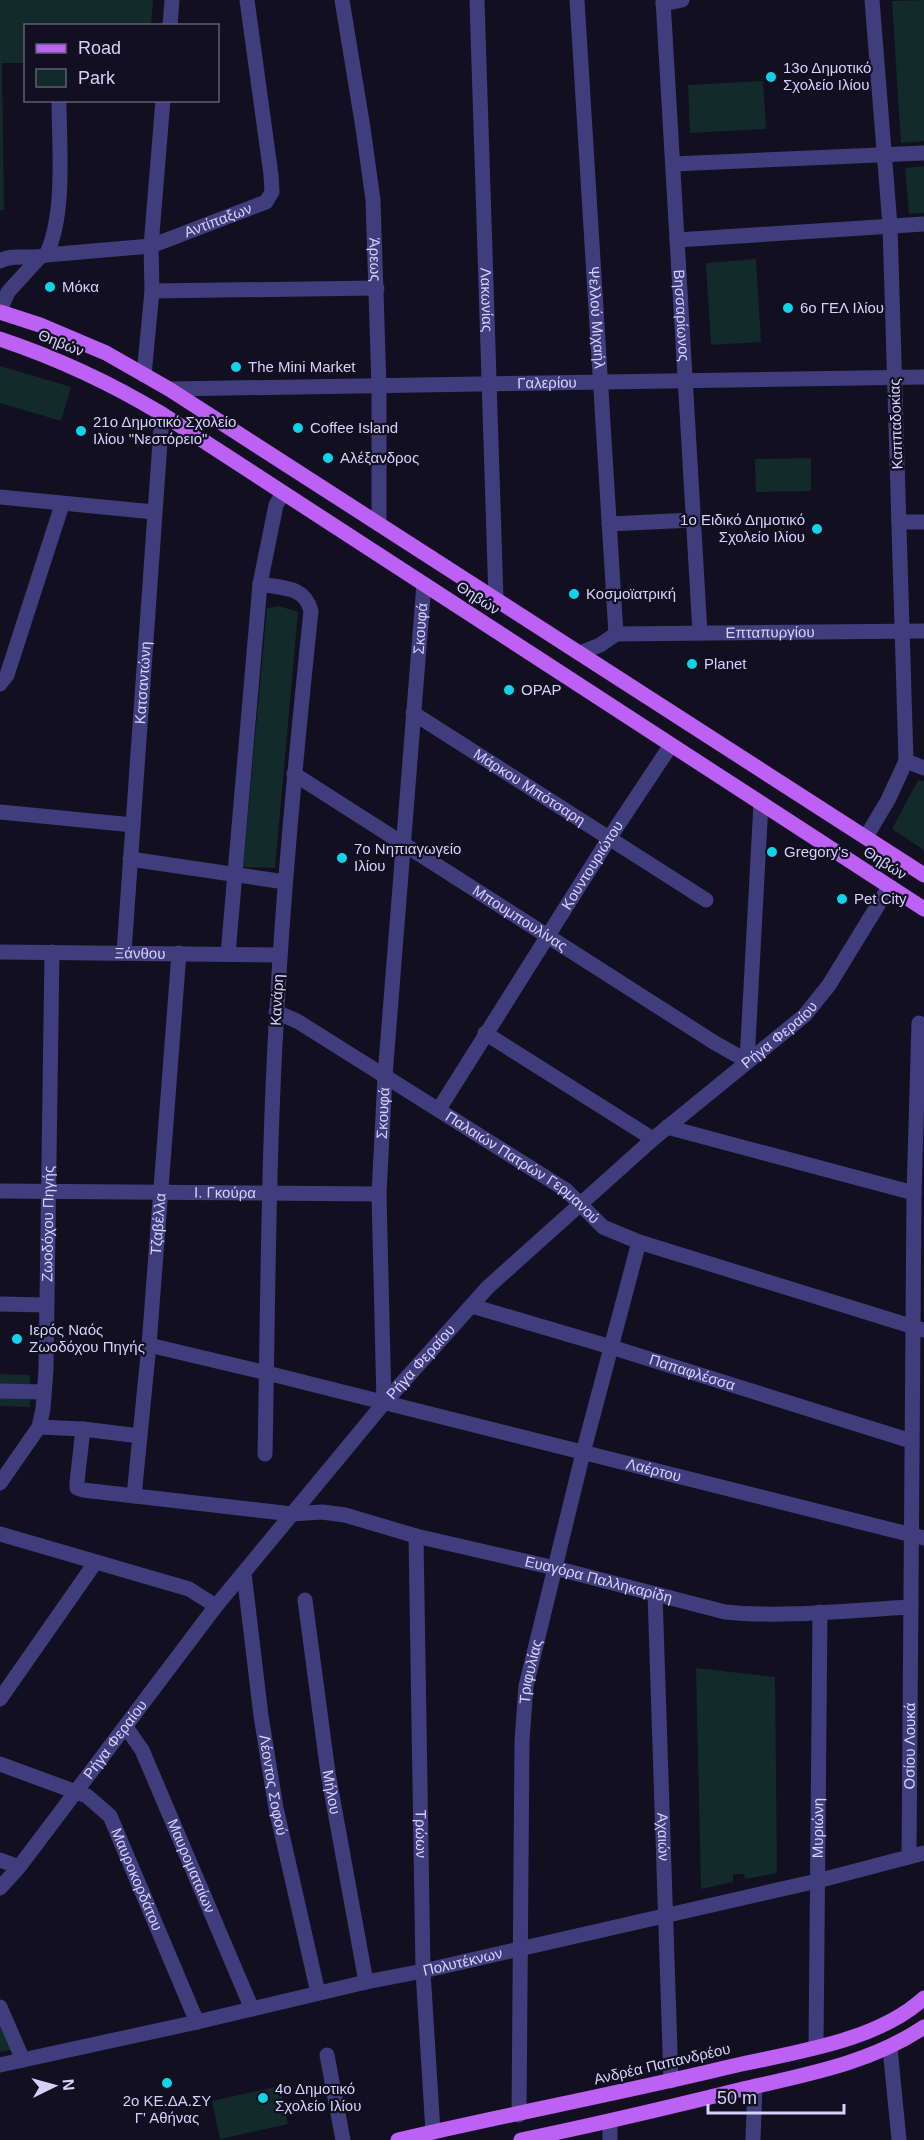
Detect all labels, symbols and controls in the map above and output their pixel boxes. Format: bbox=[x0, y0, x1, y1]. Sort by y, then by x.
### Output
legend bbox=[24, 24, 219, 102]
text: Road bbox=[78, 38, 121, 58]
place label: 13ο Δημοτικό Σχολείο Ιλίου bbox=[783, 59, 871, 93]
text: Park bbox=[78, 68, 116, 88]
marker: 13ο Δημοτικό Σχολείο Ιλίου bbox=[764, 70, 778, 84]
street label: Αντίπαξων bbox=[182, 199, 254, 241]
street label: Άρεως bbox=[366, 237, 385, 282]
street label: Ψελλού Μιχαήλ bbox=[585, 266, 609, 370]
street label: Λακωνίας bbox=[477, 267, 497, 332]
street label: Βησσαρίωνος bbox=[671, 269, 693, 362]
place label: Μόκα bbox=[62, 278, 99, 295]
marker: Μόκα bbox=[43, 280, 57, 294]
place label: 6ο ΓΕΛ Ιλίου bbox=[800, 299, 884, 316]
marker: 6ο ΓΕΛ Ιλίου bbox=[781, 301, 795, 315]
street label: Θηβών bbox=[36, 326, 87, 359]
place label: The Mini Market bbox=[248, 358, 356, 375]
marker: The Mini Market bbox=[229, 360, 243, 374]
street label: Γαλερίου bbox=[517, 374, 577, 391]
street label: Καππαδοκίας bbox=[885, 378, 906, 470]
place label: 21ο Δημοτικό Σχολείο Ιλίου "Νεστόρειο" bbox=[93, 413, 236, 447]
place label: Coffee Island bbox=[310, 419, 398, 436]
marker: Coffee Island bbox=[291, 421, 305, 435]
marker: 21ο Δημοτικό Σχολείο Ιλίου "Νεστόρειο" bbox=[74, 424, 88, 438]
place label: Αλέξανδρος bbox=[340, 449, 419, 466]
marker: Αλέξανδρος bbox=[321, 451, 335, 465]
place label: 1ο Ειδικό Δημοτικό Σχολείο Ιλίου bbox=[680, 511, 805, 545]
marker: 1ο Ειδικό Δημοτικό Σχολείο Ιλίου bbox=[810, 522, 824, 536]
street label: Θηβών bbox=[454, 577, 503, 618]
place label: Κοσμοϊατρική bbox=[586, 585, 676, 602]
marker: Κοσμοϊατρική bbox=[567, 587, 581, 601]
street label: Σκουφά bbox=[409, 602, 431, 655]
street label: Επταπυργίου bbox=[725, 623, 815, 641]
street label: Κατσαντώνη bbox=[131, 641, 154, 725]
place label: Planet bbox=[704, 655, 747, 672]
marker: Planet bbox=[685, 657, 699, 671]
place label: OPAP bbox=[521, 681, 562, 698]
marker: OPAP bbox=[502, 683, 516, 697]
street label: Μάρκου Μπότσαρη bbox=[471, 745, 589, 829]
street label: Κουντουριώτου bbox=[558, 817, 626, 913]
place label: 7ο Νηπιαγωγείο Ιλίου bbox=[354, 840, 461, 874]
street label: Θηβών bbox=[861, 842, 910, 883]
place label: Gregory's bbox=[784, 843, 849, 860]
marker: Gregory's bbox=[765, 845, 779, 859]
marker: 7ο Νηπιαγωγείο Ιλίου bbox=[335, 851, 349, 865]
street label: Μπουμπουλίνας bbox=[470, 881, 571, 954]
place label: Pet City bbox=[854, 890, 907, 907]
marker: Pet City bbox=[835, 892, 849, 906]
street label: Ξάνθου bbox=[115, 944, 165, 962]
street label: Κανάρη bbox=[267, 974, 286, 1026]
street label: Ρήγα Φεραίου bbox=[738, 998, 820, 1072]
street label: Σκουφά bbox=[373, 1087, 392, 1139]
street label: Παλαιών Πατρών Γερμανού bbox=[443, 1107, 603, 1227]
street label: Ζωοδόχου Πηγής bbox=[38, 1166, 57, 1282]
street label: Ι. Γκούρα bbox=[194, 1184, 256, 1201]
street label: Τζαβέλλα bbox=[147, 1192, 169, 1256]
place label: Ιερός Ναός Ζωοδόχου Πηγής bbox=[29, 1321, 145, 1355]
street label: Ρήγα Φεραίου bbox=[383, 1321, 458, 1402]
marker: Ιερός Ναός Ζωοδόχου Πηγής bbox=[10, 1332, 24, 1346]
street label: Παπαφλέσσα bbox=[647, 1351, 738, 1394]
street label: Λαέρτου bbox=[625, 1455, 683, 1485]
street label: Ευαγόρα Παλληκαρίδη bbox=[523, 1552, 674, 1606]
street label: Τριφυλίας bbox=[516, 1638, 545, 1705]
street label: Ρήγα Φεραίου bbox=[80, 1696, 150, 1782]
street label: Οσίου Λουκά bbox=[901, 1702, 918, 1789]
street label: Λέοντος Σοφού bbox=[256, 1733, 291, 1837]
street label: Μήλου bbox=[320, 1769, 344, 1816]
street label: Μυριώνη bbox=[809, 1798, 826, 1858]
street label: Τρώων bbox=[412, 1809, 430, 1858]
street label: Αχαιών bbox=[654, 1812, 673, 1861]
street label: Μαυροματαίων bbox=[164, 1816, 219, 1915]
street label: Μαυροκορδάτου bbox=[108, 1825, 166, 1933]
street label: Πολυτέκνων bbox=[421, 1944, 504, 1979]
street label: Ανδρέα Παπανδρέου bbox=[592, 2040, 732, 2087]
north arrow bbox=[24, 2056, 84, 2116]
marker: 2ο ΚΕ.ΔΑ.ΣΥ Γ' Αθήνας bbox=[160, 2076, 174, 2090]
scale bar bbox=[708, 2077, 844, 2115]
text: N bbox=[59, 2078, 77, 2091]
place label: 4ο Δημοτικό Σχολείο Ιλίου bbox=[275, 2080, 361, 2114]
text: 50 m bbox=[717, 2088, 757, 2108]
marker: 4ο Δημοτικό Σχολείο Ιλίου bbox=[256, 2091, 270, 2105]
place label: 2ο ΚΕ.ΔΑ.ΣΥ Γ' Αθήνας bbox=[123, 2092, 211, 2126]

